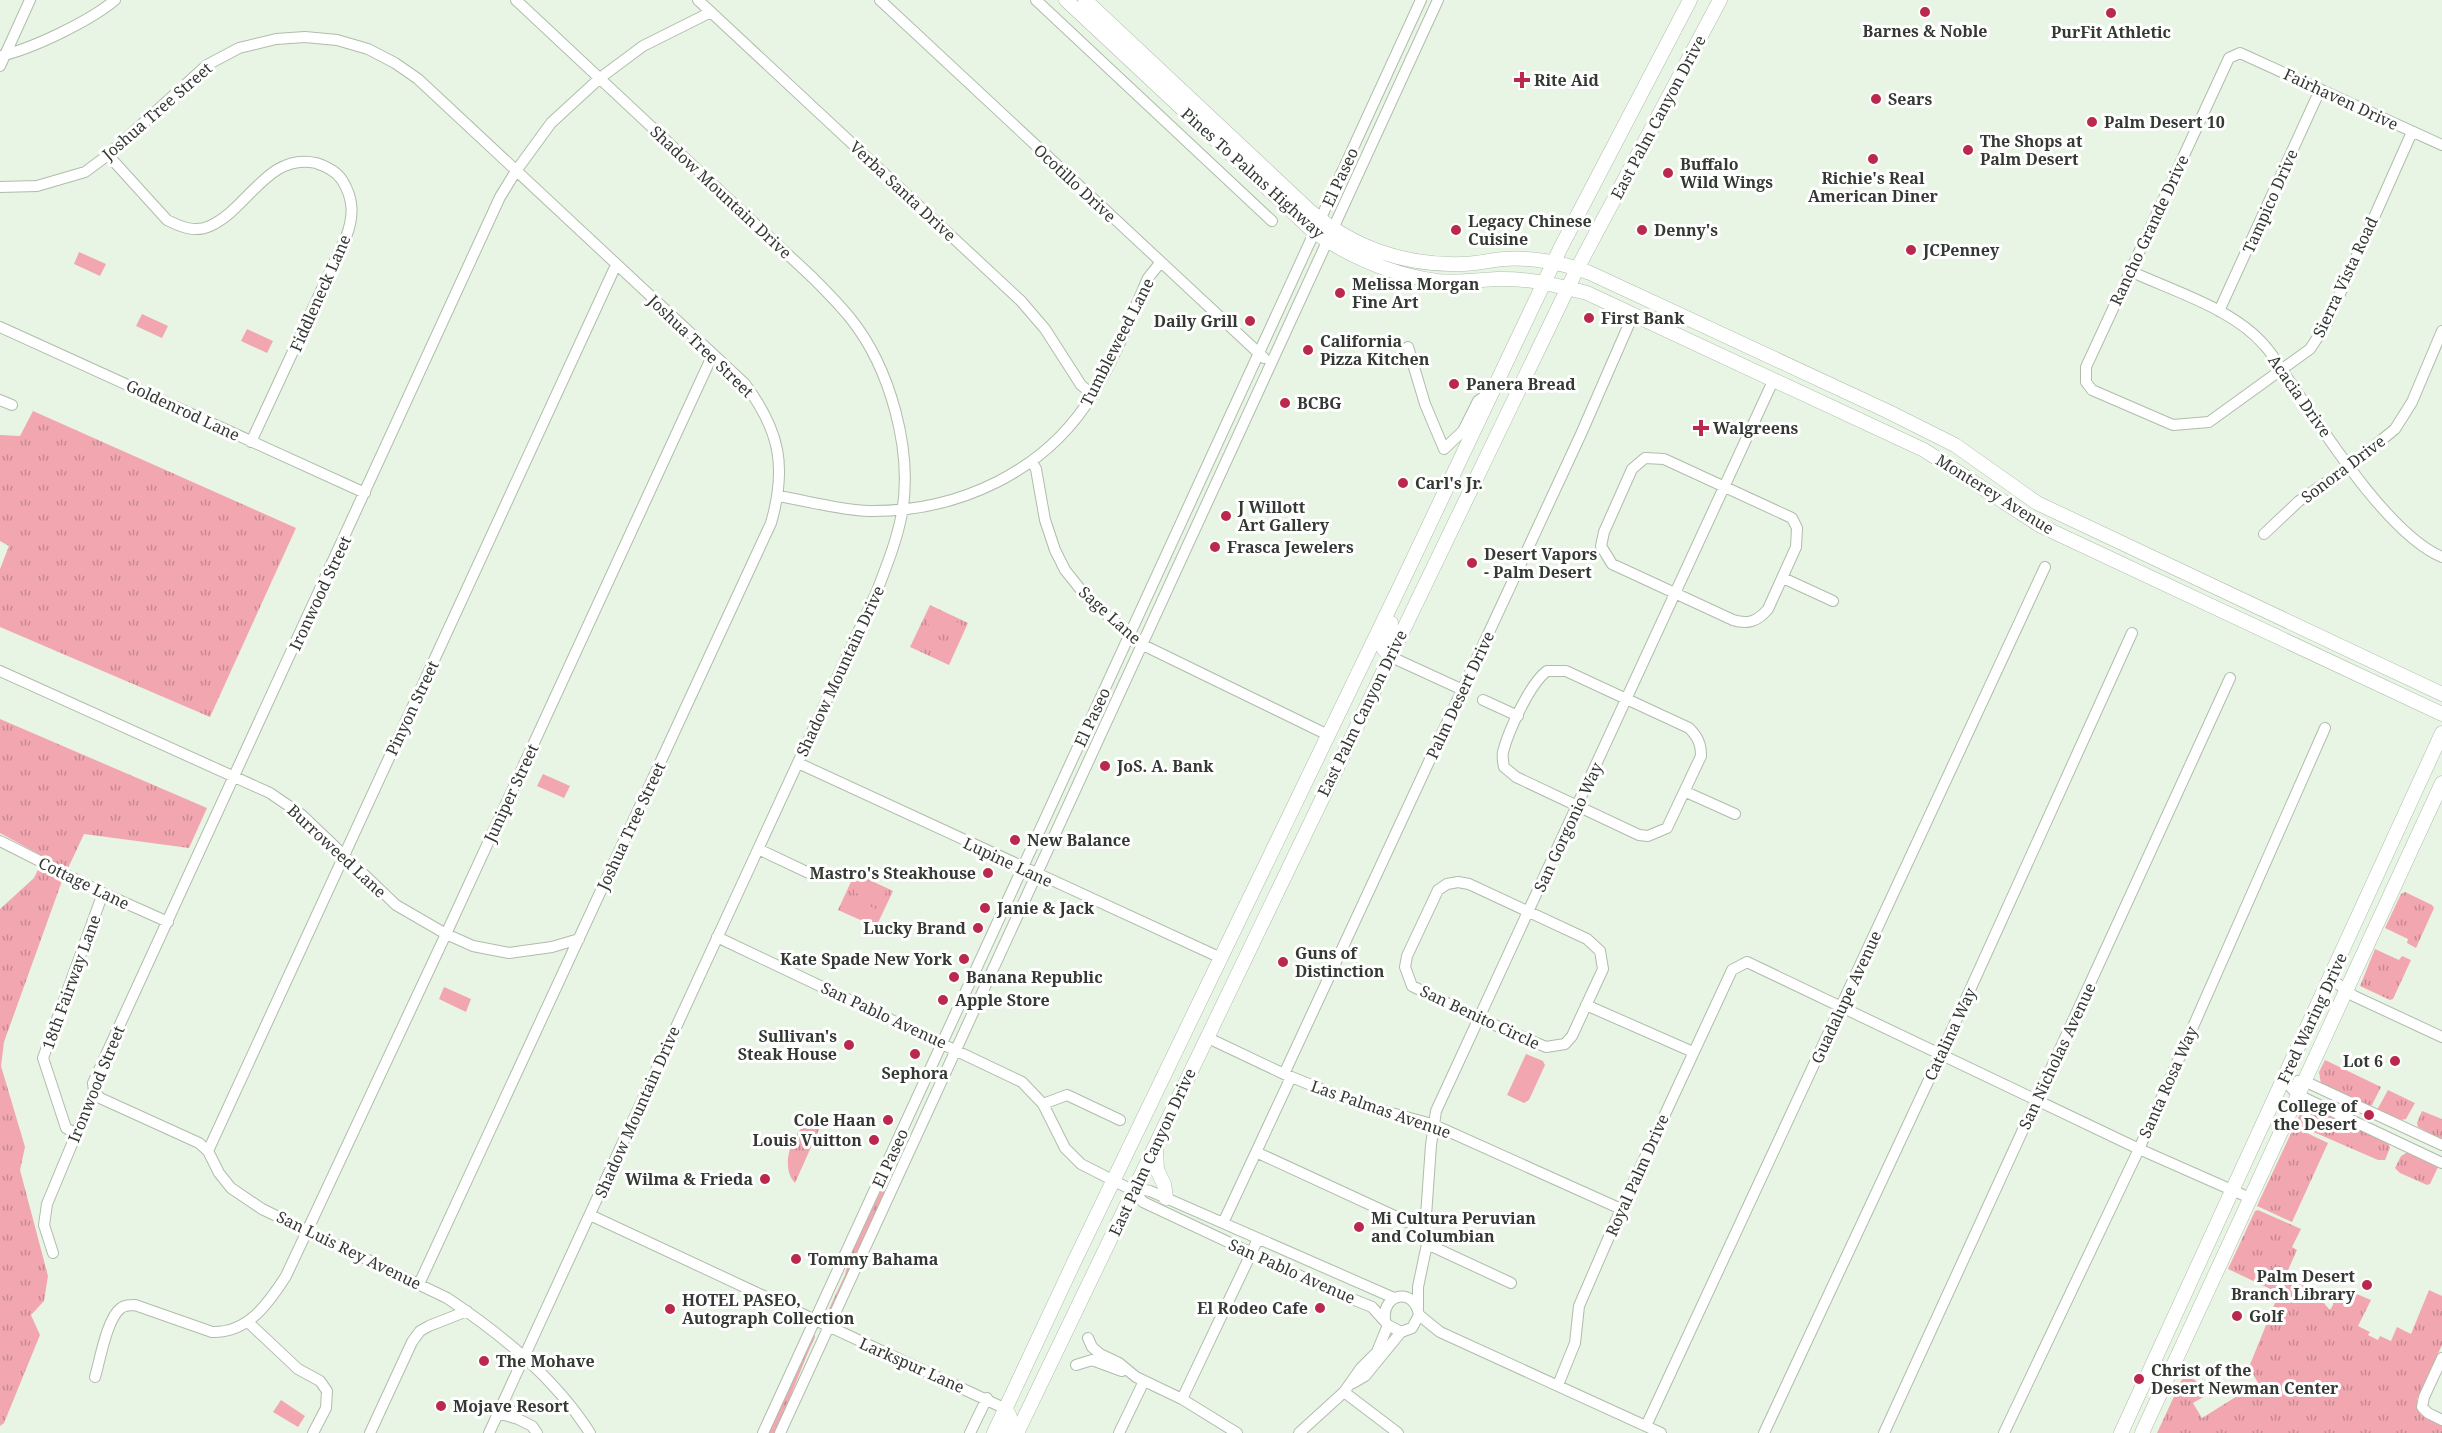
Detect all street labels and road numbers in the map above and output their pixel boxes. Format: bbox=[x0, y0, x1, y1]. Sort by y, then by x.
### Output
street label: East Palm Canyon Drive bbox=[1605, 31, 1711, 203]
street label: Joshua Tree Street bbox=[97, 57, 217, 166]
street label: Fairhaven Drive bbox=[2280, 63, 2402, 135]
street label: Pines To Palms Highway bbox=[1177, 103, 1330, 244]
street label: Shadow Mountain Drive bbox=[645, 121, 797, 263]
street label: Verba Santa Drive bbox=[845, 136, 961, 246]
street label: Ocotillo Drive bbox=[1029, 139, 1121, 227]
street label: El Paseo bbox=[1317, 144, 1363, 210]
street label: Tampico Drive bbox=[2237, 145, 2303, 257]
street label: Rancho Grande Drive bbox=[2104, 151, 2194, 309]
street label: Sierra Vista Road bbox=[2307, 213, 2383, 341]
street label: Fiddleneck Lane bbox=[284, 231, 356, 355]
street label: Tumbleweed Lane bbox=[1075, 274, 1159, 410]
street label: Joshua Tree Street bbox=[643, 289, 759, 402]
street label: Acacia Drive bbox=[2263, 350, 2337, 442]
street label: Goldenrod Lane bbox=[123, 374, 243, 446]
street label: Sonora Drive bbox=[2296, 430, 2390, 508]
street label: Monterey Avenue bbox=[1932, 449, 2058, 539]
street label: Ironwood Street bbox=[284, 532, 356, 654]
street label: Sage Lane bbox=[1074, 581, 1146, 649]
street label: Shadow Mountain Drive bbox=[791, 582, 889, 760]
street label: East Palm Canyon Drive bbox=[1312, 626, 1412, 800]
street label: Palm Desert Drive bbox=[1421, 628, 1499, 762]
street label: Pinyon Street bbox=[380, 657, 444, 759]
street label: El Paseo bbox=[1069, 684, 1115, 750]
street label: Juniper Street bbox=[478, 740, 544, 847]
street label: Joshua Tree Street bbox=[591, 758, 670, 895]
street label: San Gorgonio Way bbox=[1528, 758, 1608, 895]
street label: Burroweed Lane bbox=[283, 799, 391, 903]
street label: Lupine Lane bbox=[960, 832, 1056, 892]
street label: Cottage Lane bbox=[35, 852, 133, 914]
street label: 18th Fairway Lane bbox=[36, 912, 106, 1052]
street label: Guadalupe Avenue bbox=[1806, 927, 1886, 1067]
street label: Fred Waring Drive bbox=[2272, 949, 2352, 1087]
street label: San Pablo Avenue bbox=[818, 976, 950, 1054]
street label: San Nicholas Avenue bbox=[2013, 979, 2101, 1133]
street label: San Benito Circle bbox=[1417, 980, 1543, 1054]
street label: Catalina Way bbox=[1919, 983, 1982, 1084]
street label: Ironwood Street bbox=[63, 1022, 130, 1146]
street label: Santa Rosa Way bbox=[2133, 1022, 2203, 1141]
street label: Shadow Mountain Drive bbox=[589, 1023, 685, 1201]
street label: East Palm Canyon Drive bbox=[1103, 1065, 1201, 1239]
street label: Las Palmas Avenue bbox=[1308, 1075, 1454, 1143]
street label: Royal Palm Drive bbox=[1600, 1110, 1674, 1240]
street label: El Paseo bbox=[867, 1125, 913, 1191]
street label: San Luis Rey Avenue bbox=[273, 1205, 425, 1295]
street label: San Pablo Avenue bbox=[1225, 1233, 1359, 1309]
street label: Larkspur Lane bbox=[856, 1332, 968, 1398]

